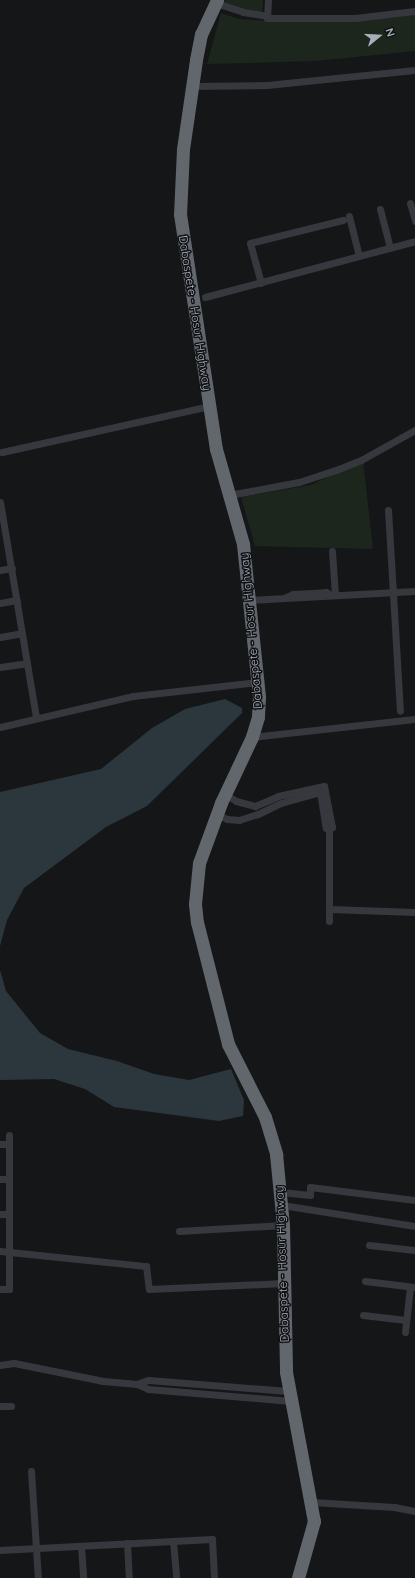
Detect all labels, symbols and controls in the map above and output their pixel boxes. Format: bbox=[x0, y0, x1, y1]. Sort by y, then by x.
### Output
north arrow bbox=[359, 16, 399, 56]
text: N bbox=[383, 26, 398, 38]
street label: Dabaspete - Hosur Highway bbox=[176, 234, 214, 392]
street label: Dabaspete - Hosur Highway bbox=[237, 552, 265, 710]
street label: Dabaspete - Hosur Highway bbox=[272, 1185, 292, 1343]

